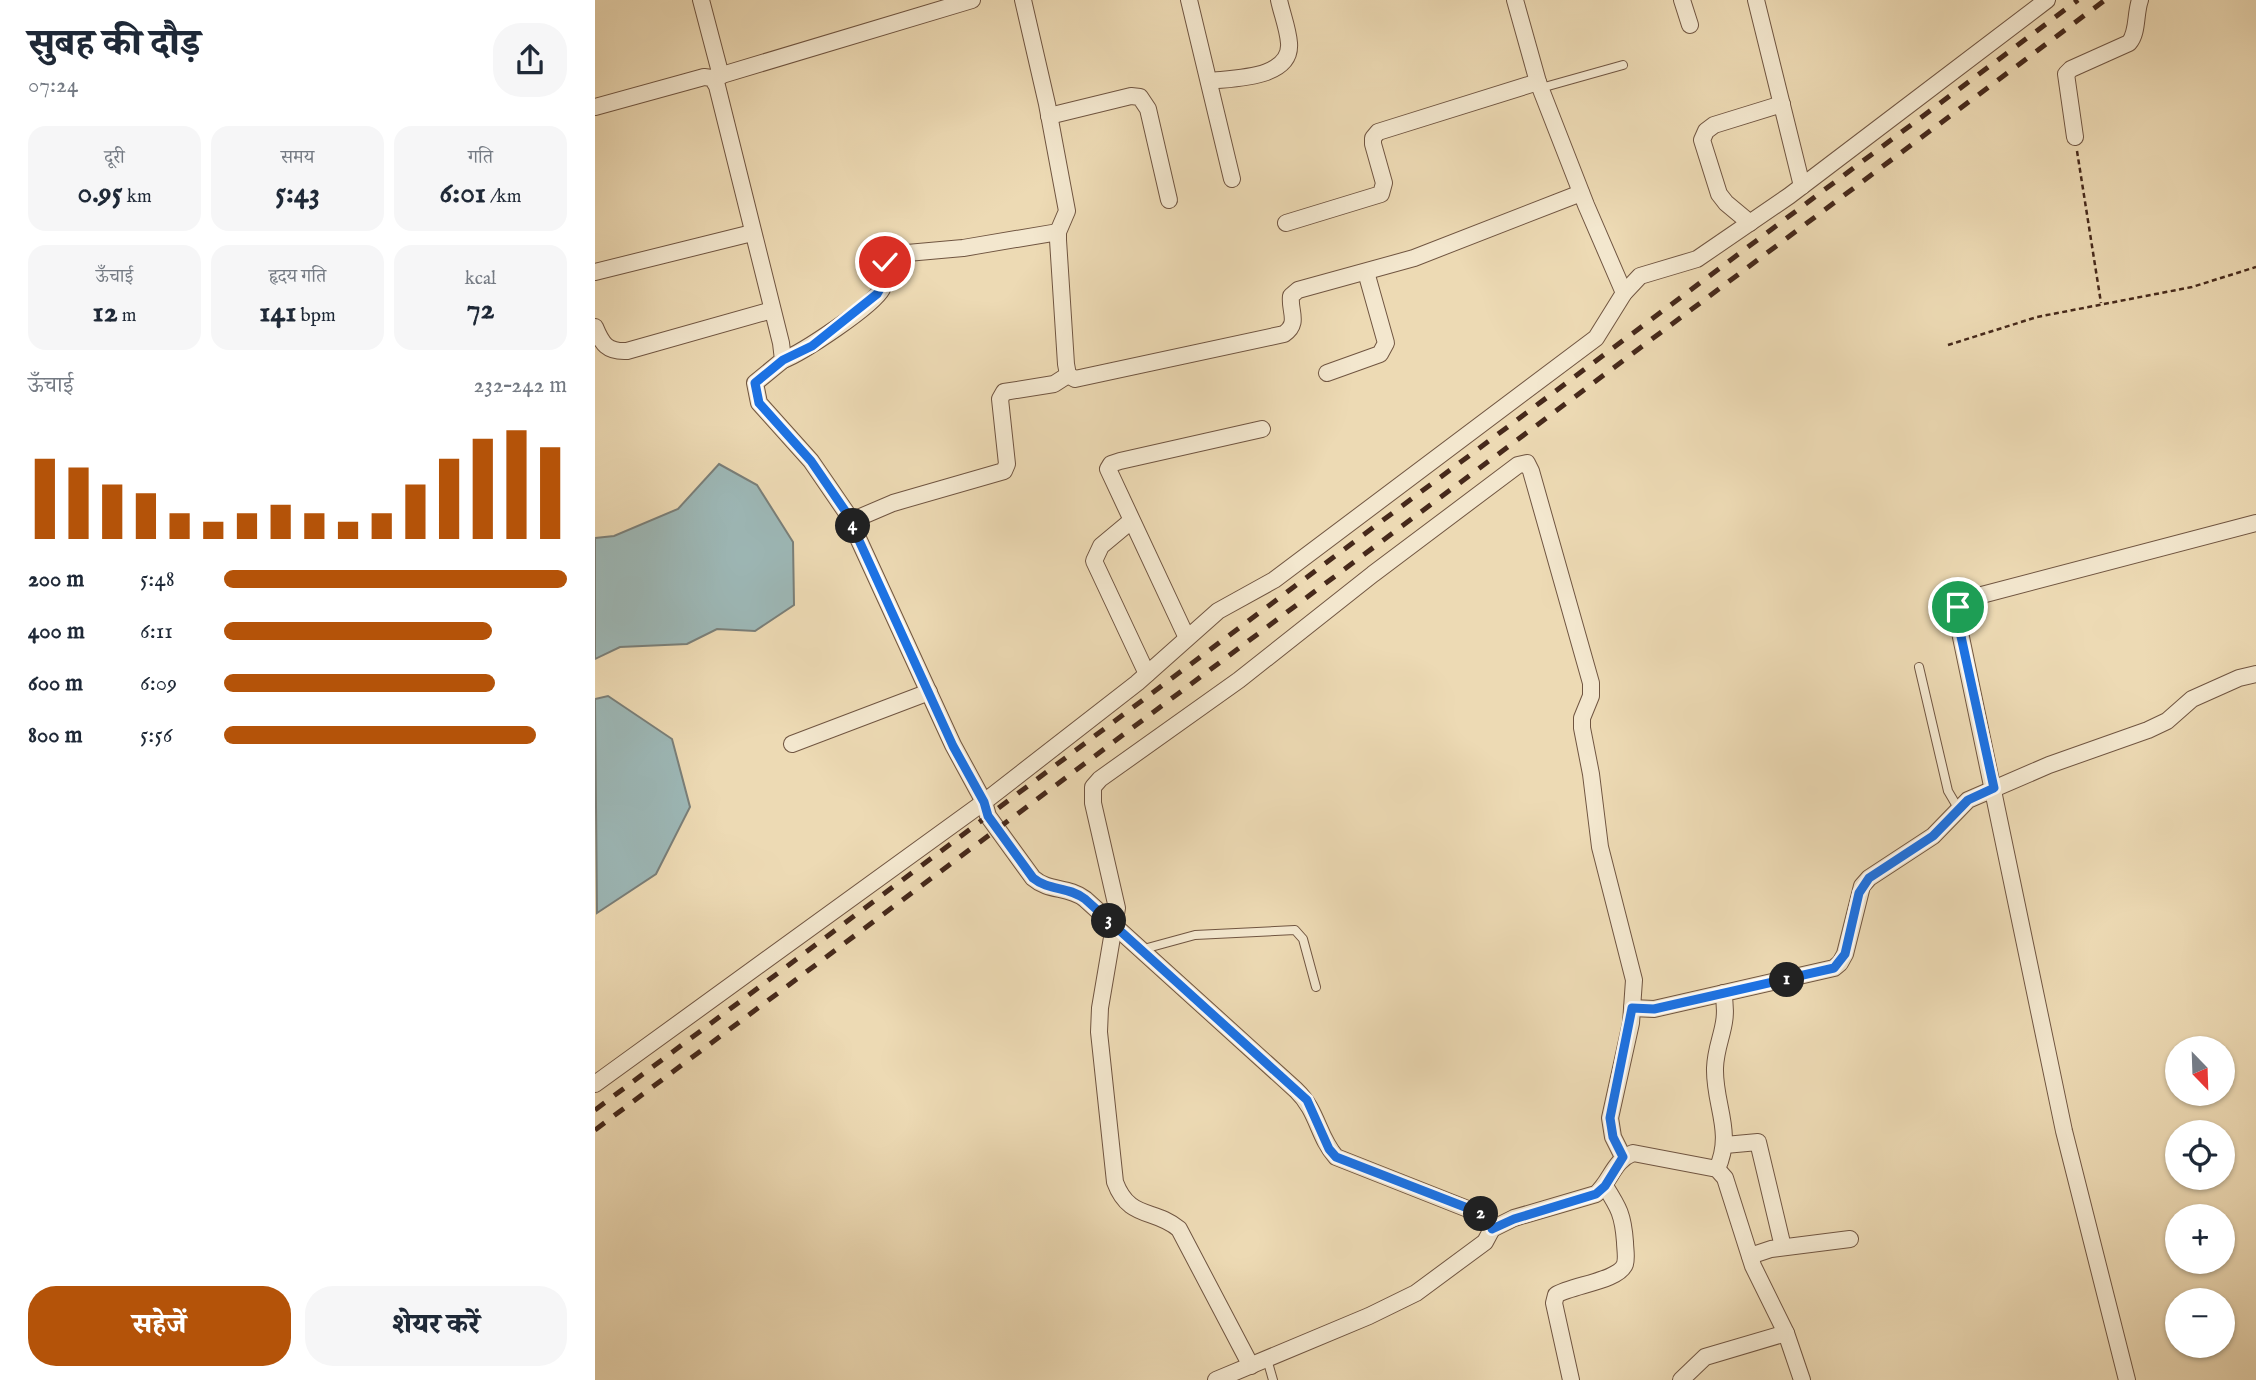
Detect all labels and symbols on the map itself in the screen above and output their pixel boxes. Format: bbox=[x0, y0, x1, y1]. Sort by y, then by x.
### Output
pin bbox=[855, 232, 915, 292]
pin: 4 bbox=[835, 508, 871, 544]
pin bbox=[1928, 577, 1988, 637]
pin: 3 bbox=[1091, 904, 1127, 939]
pin: 1 bbox=[1769, 962, 1805, 998]
north arrow bbox=[2165, 1036, 2235, 1106]
pin: 2 bbox=[1463, 1196, 1498, 1232]

